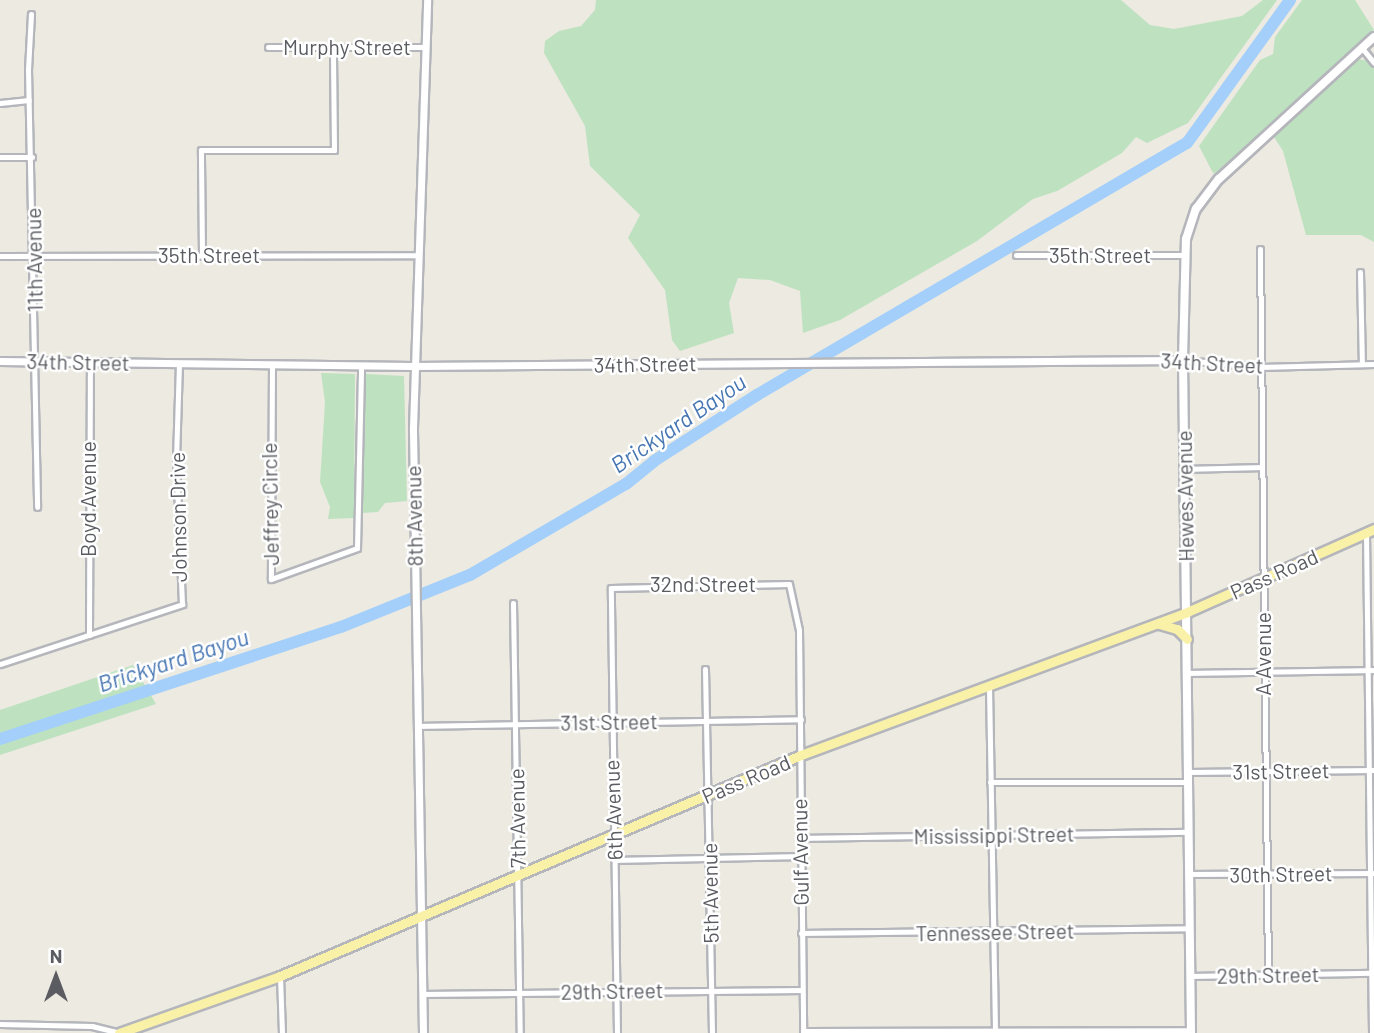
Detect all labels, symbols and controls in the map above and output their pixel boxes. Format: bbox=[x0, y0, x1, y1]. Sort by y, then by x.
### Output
street label: Murphy Street bbox=[283, 34, 411, 60]
street label: 11th Avenue bbox=[20, 207, 48, 313]
street label: 35th Street bbox=[158, 242, 260, 268]
street label: 35th Street bbox=[1049, 242, 1151, 268]
street label: 34th Street bbox=[1160, 348, 1264, 378]
street label: 34th Street bbox=[26, 349, 130, 375]
street label: 34th Street bbox=[593, 351, 697, 377]
water label: Brickyard Bayou bbox=[605, 368, 751, 478]
street label: Hewes Avenue bbox=[1171, 430, 1199, 562]
street label: Boyd Avenue bbox=[75, 441, 101, 557]
street label: Jeffrey Circle bbox=[256, 442, 284, 566]
street label: Johnson Drive bbox=[164, 452, 192, 582]
street label: 8th Avenue bbox=[401, 465, 427, 567]
street label: Pass Road bbox=[1226, 543, 1322, 605]
street label: 32nd Street bbox=[650, 571, 756, 597]
street label: A Avenue bbox=[1250, 612, 1276, 696]
water label: Brickyard Bayou bbox=[94, 623, 252, 697]
street label: 31st Street bbox=[560, 709, 658, 735]
street label: Pass Road bbox=[698, 749, 794, 809]
street label: 31st Street bbox=[1232, 758, 1330, 784]
street label: 6th Avenue bbox=[599, 759, 627, 861]
street label: 7th Avenue bbox=[504, 768, 530, 868]
street label: Gulf Avenue bbox=[786, 798, 814, 906]
street label: Mississippi Street bbox=[913, 821, 1075, 849]
street label: 5th Avenue bbox=[697, 842, 723, 944]
street label: 30th Street bbox=[1229, 861, 1333, 887]
street label: Tennessee Street bbox=[915, 918, 1075, 946]
north arrow bbox=[21, 942, 91, 1012]
text: N bbox=[50, 944, 62, 967]
street label: 29th Street bbox=[1216, 962, 1320, 988]
street label: 29th Street bbox=[560, 978, 664, 1004]

